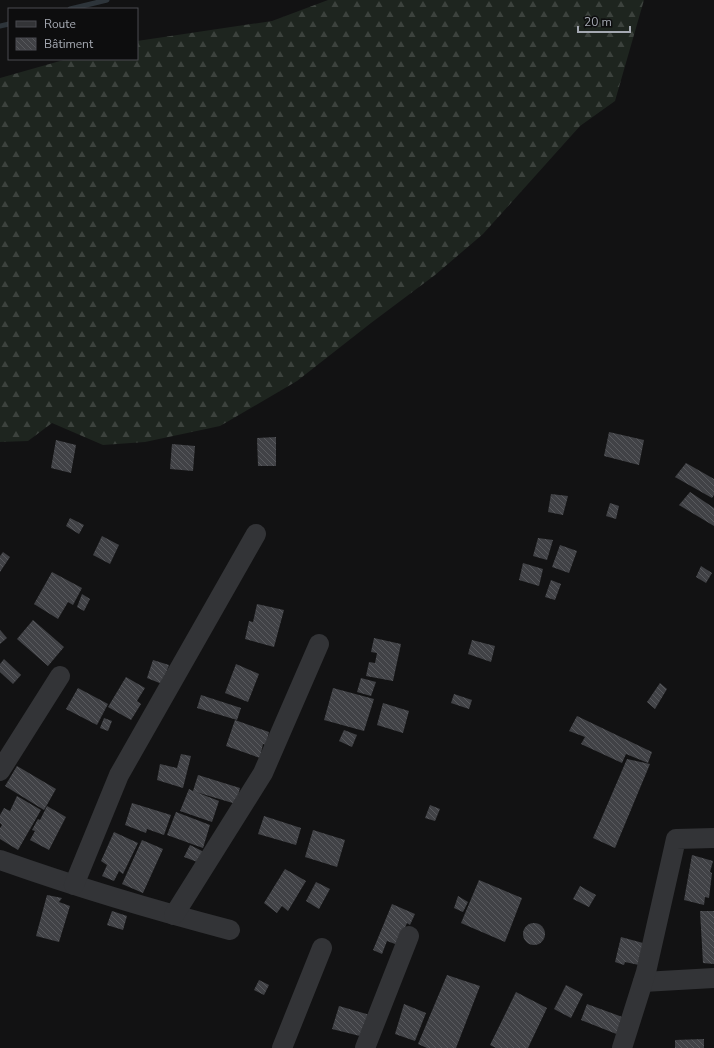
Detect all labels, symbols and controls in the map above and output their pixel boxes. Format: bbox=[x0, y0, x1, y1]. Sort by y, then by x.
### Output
legend bbox=[8, 8, 138, 60]
scale bar bbox=[578, 8, 630, 34]
text: 20 m bbox=[584, 14, 612, 30]
text: Route bbox=[44, 16, 76, 32]
text: Bâtiment bbox=[44, 36, 94, 52]

